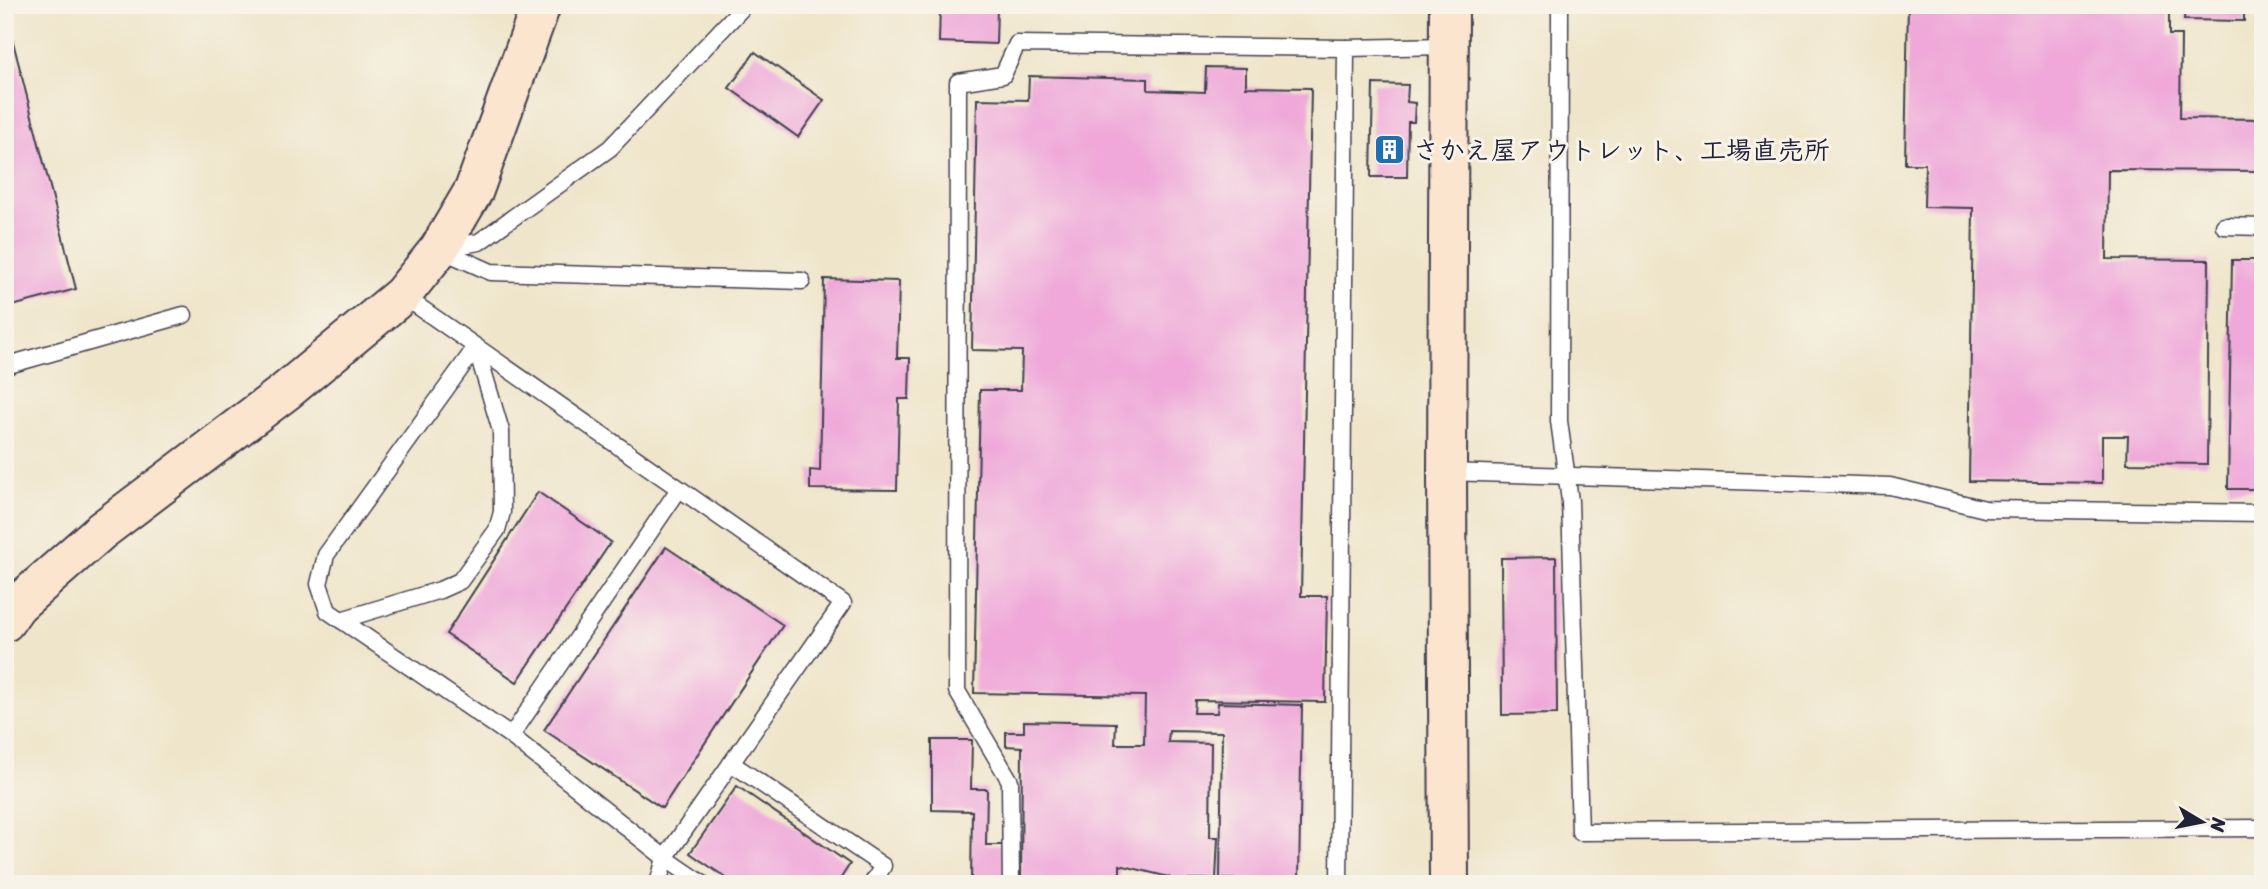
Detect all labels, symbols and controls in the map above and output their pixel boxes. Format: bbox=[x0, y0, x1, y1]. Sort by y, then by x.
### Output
place label: さかえ屋アウトレット、工場直売所 bbox=[1413, 127, 1830, 173]
building icon: さかえ屋アウトレット、工場直売所 bbox=[1373, 133, 1407, 167]
north arrow bbox=[2166, 788, 2236, 858]
text: N bbox=[2201, 815, 2236, 835]

